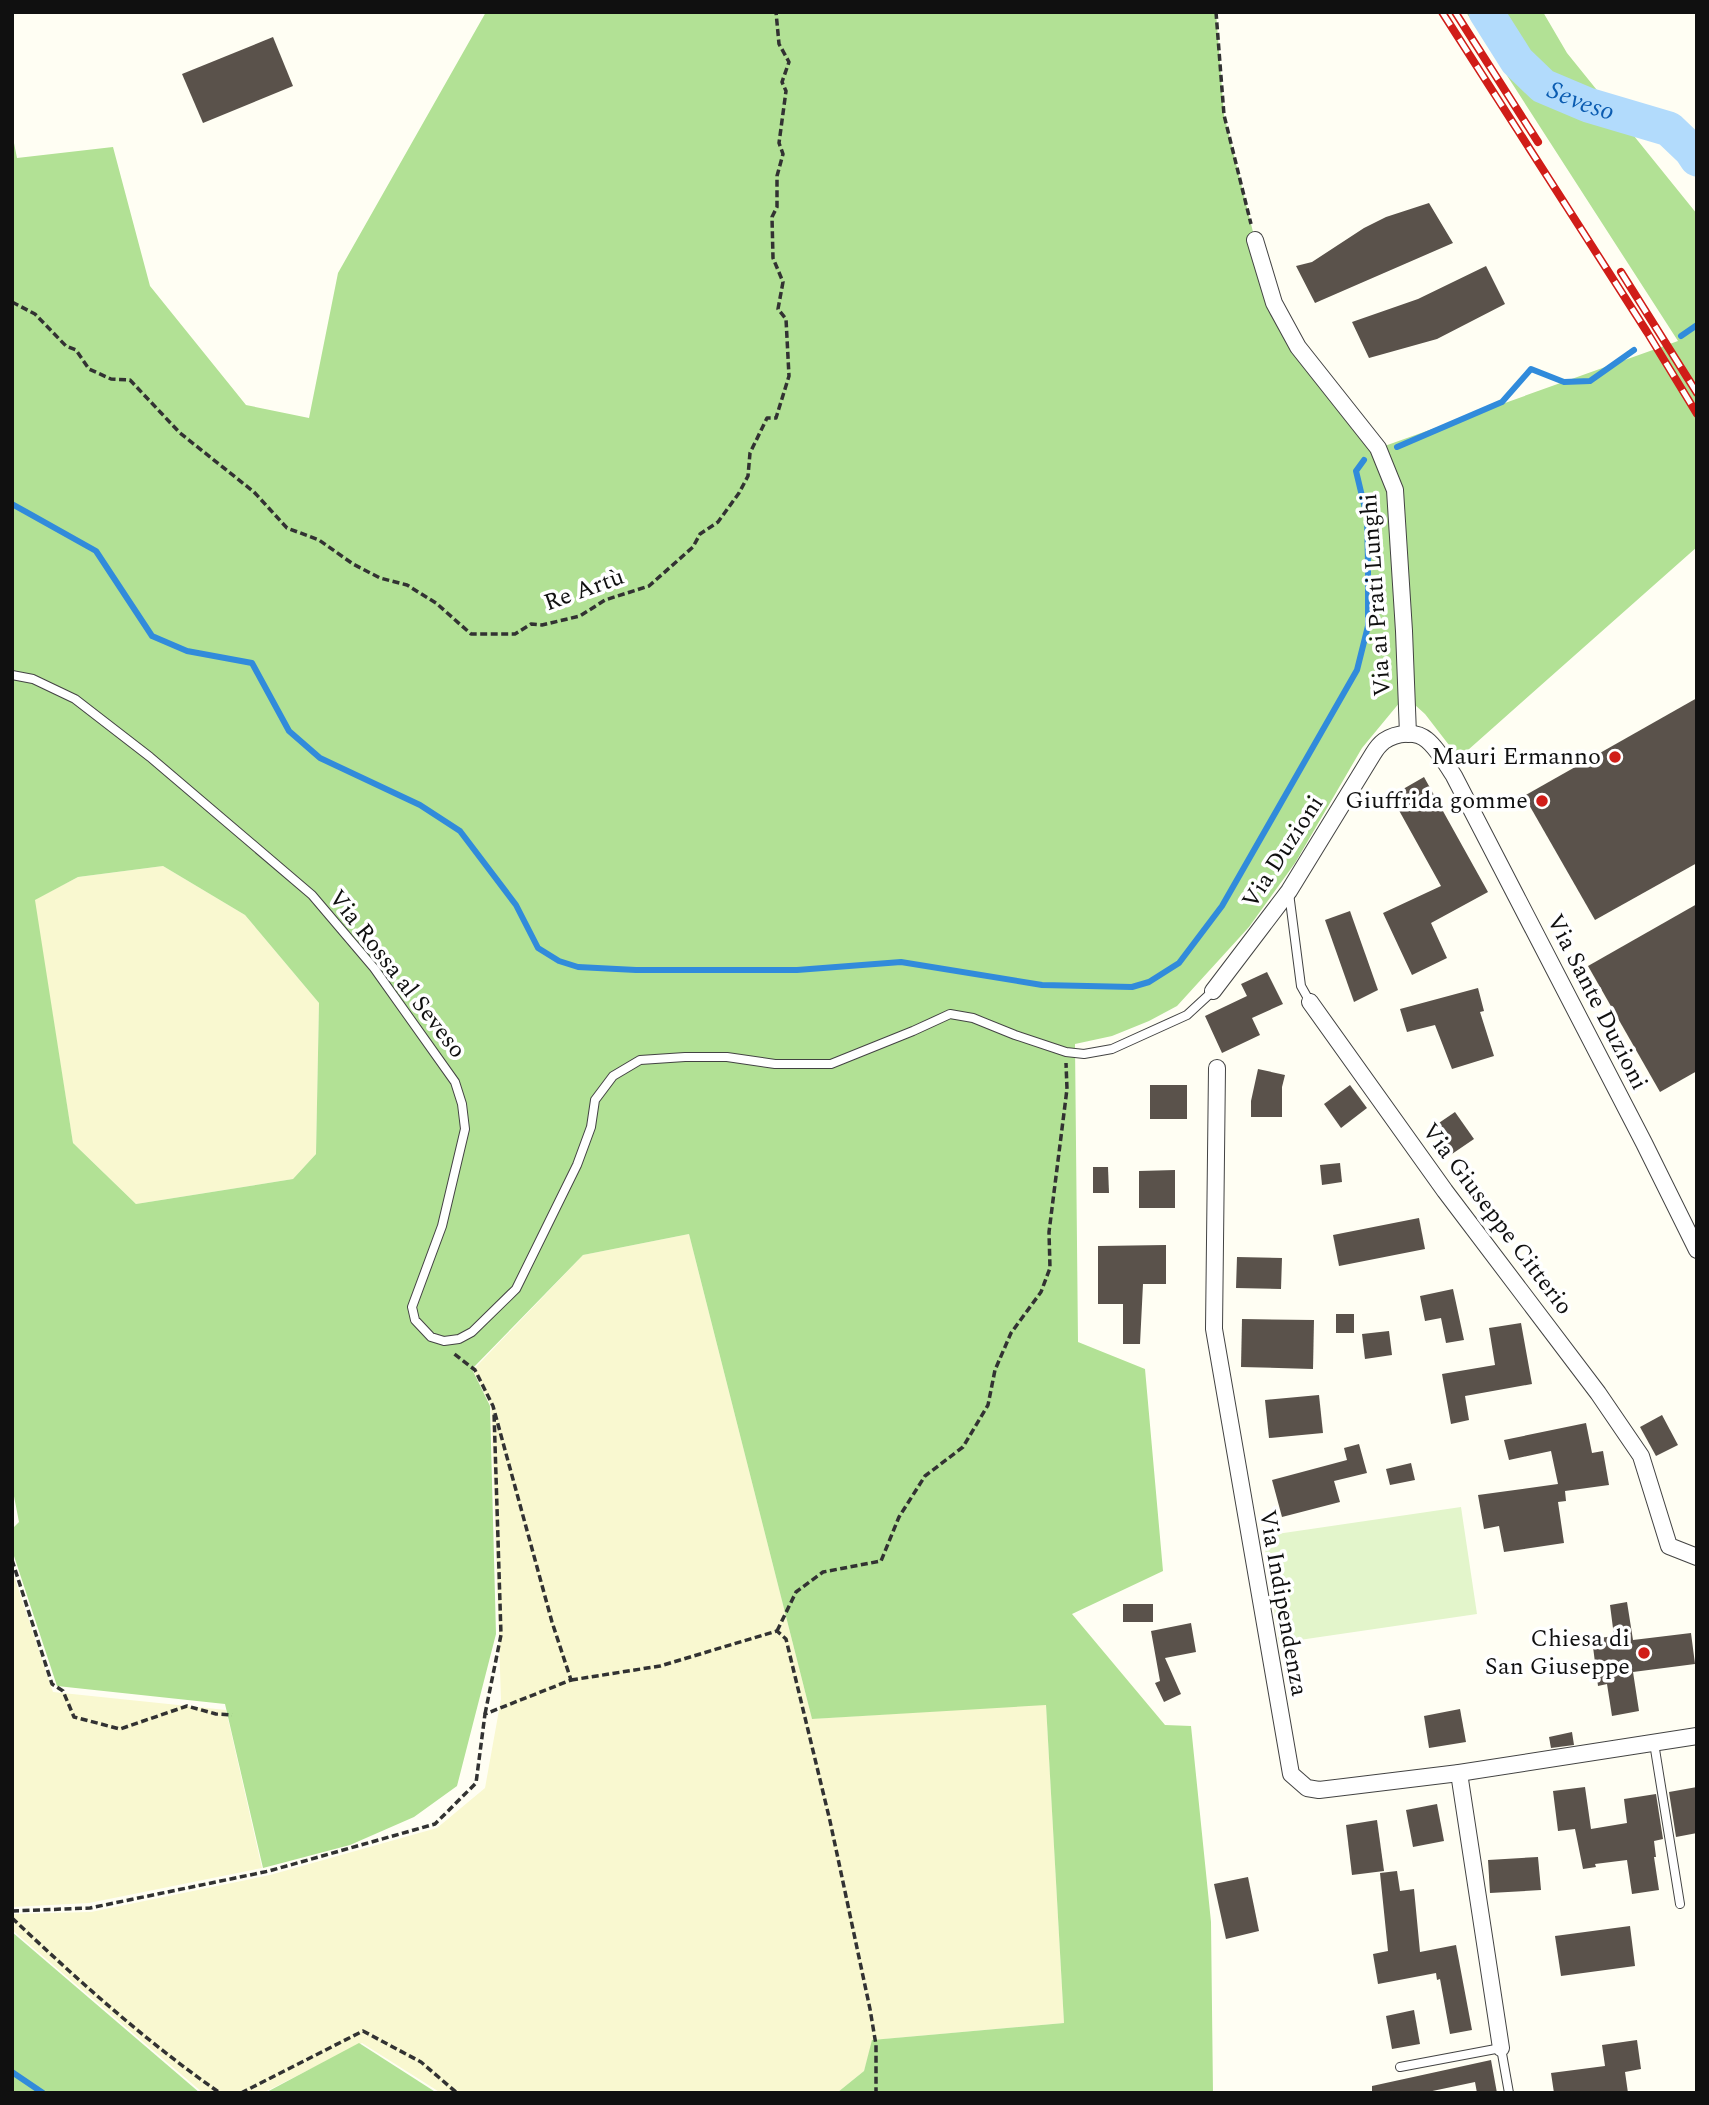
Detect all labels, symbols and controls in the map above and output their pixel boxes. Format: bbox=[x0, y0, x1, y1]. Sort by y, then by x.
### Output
water label: Seveso bbox=[1541, 70, 1619, 132]
street label: Via ai Prati Lunghi bbox=[1351, 492, 1401, 698]
street label: Re Artù bbox=[539, 559, 629, 621]
place label: Mauri Ermanno bbox=[1431, 739, 1601, 775]
marker: Mauri Ermanno bbox=[1607, 749, 1623, 765]
place label: Giuffrida gomme bbox=[1345, 783, 1528, 819]
street label: Via Duzioni bbox=[1233, 788, 1333, 916]
marker: Giuffrida gomme bbox=[1534, 793, 1550, 809]
street label: Via Rossa al Seveso bbox=[319, 882, 475, 1066]
street label: Via Sante Duzioni bbox=[1537, 908, 1657, 1096]
street label: Via Giuseppe Citterio bbox=[1413, 1115, 1581, 1323]
street label: Via Indipendenza bbox=[1249, 1507, 1317, 1699]
place label: Chiesa di San Giuseppe bbox=[1485, 1621, 1630, 1685]
marker: Chiesa di San Giuseppe bbox=[1636, 1645, 1652, 1661]

